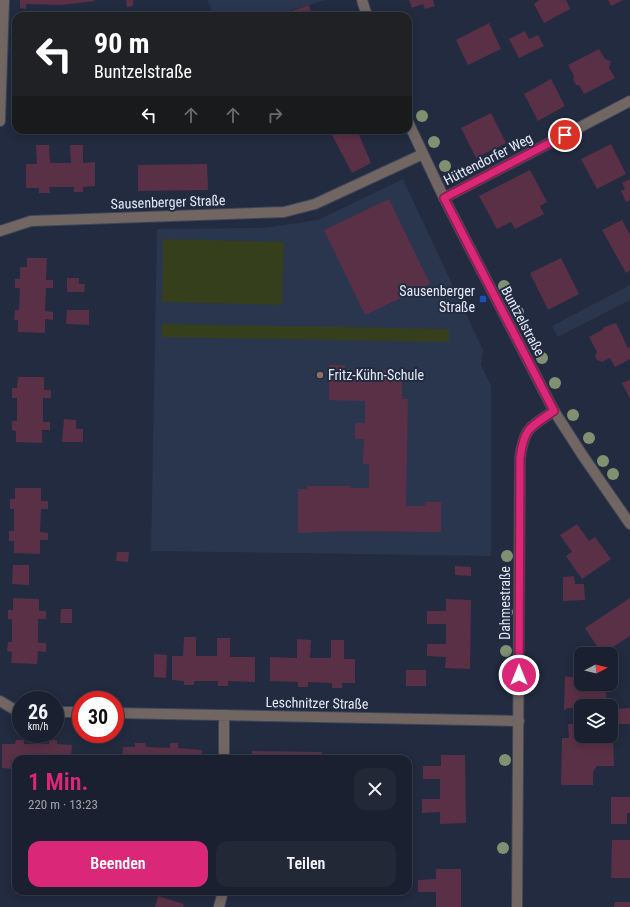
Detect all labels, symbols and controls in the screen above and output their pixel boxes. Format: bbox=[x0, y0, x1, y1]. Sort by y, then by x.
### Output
text: 90 m bbox=[94, 27, 150, 60]
icon: left bbox=[28, 28, 80, 80]
text: Buntzelstraße bbox=[94, 61, 192, 82]
icon: left bbox=[138, 104, 160, 126]
icon: ahead bbox=[180, 104, 202, 126]
icon: ahead bbox=[222, 104, 244, 126]
icon: right bbox=[264, 104, 286, 126]
pin bbox=[548, 118, 582, 152]
icon: arrive bbox=[554, 124, 576, 146]
street label: Hüttendorfer Weg bbox=[441, 130, 535, 188]
street label: Sausenberger Straße bbox=[110, 192, 226, 212]
place label: Sausenberger Straße bbox=[399, 283, 475, 315]
street label: Buntzelstraße bbox=[498, 284, 548, 359]
marker: Sausenberger Straße bbox=[478, 294, 488, 304]
place label: Fritz-Kühn-Schule bbox=[328, 367, 425, 383]
marker: Fritz-Kühn-Schule bbox=[315, 370, 325, 380]
street label: Dahmestraße bbox=[497, 566, 513, 640]
north arrow bbox=[574, 647, 618, 691]
map controls bbox=[574, 647, 618, 743]
position arrow bbox=[498, 654, 540, 696]
speed limit sign: 30 bbox=[72, 691, 124, 743]
street label: Leschnitzer Straße bbox=[265, 694, 369, 712]
button: layers bbox=[574, 699, 618, 743]
text: 26 bbox=[28, 700, 48, 724]
text: km/h bbox=[28, 721, 48, 732]
text: 1 Min. bbox=[28, 768, 88, 796]
button: close bbox=[354, 768, 396, 810]
text: 220 m · 13:23 bbox=[28, 797, 98, 812]
button: Beenden bbox=[28, 841, 208, 887]
button: Teilen bbox=[216, 841, 396, 887]

